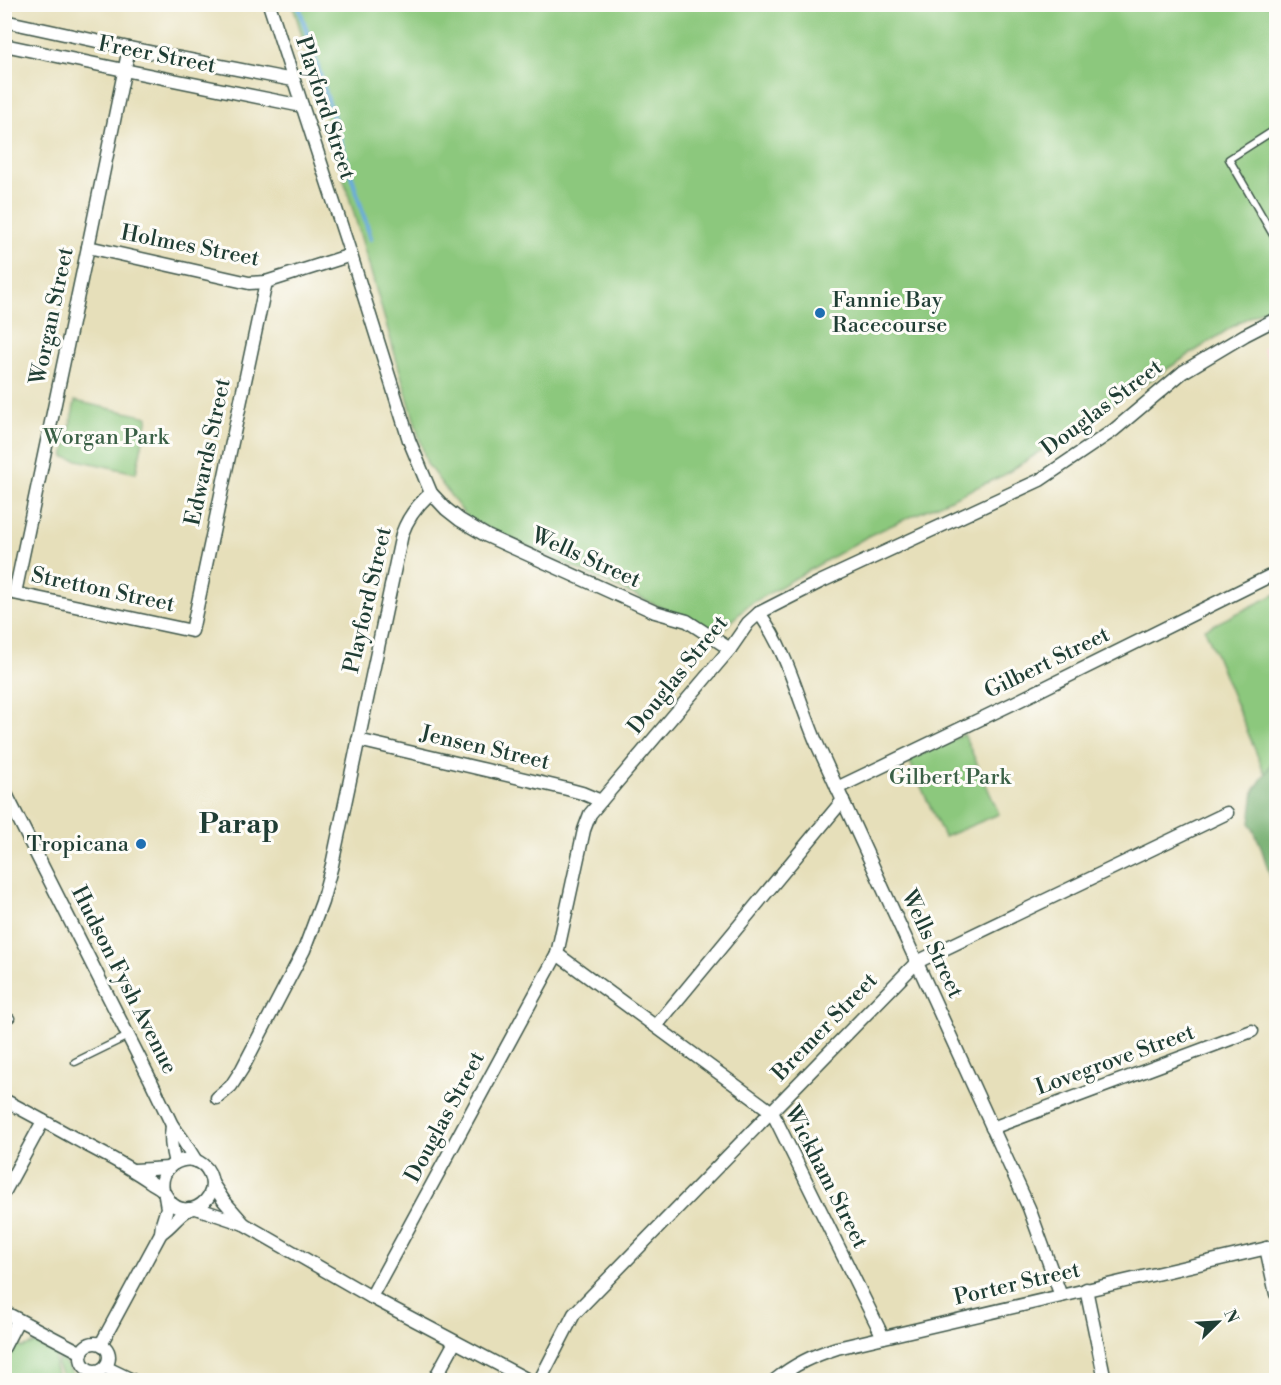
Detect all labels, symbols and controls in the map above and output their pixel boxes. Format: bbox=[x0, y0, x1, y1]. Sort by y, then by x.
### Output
street label: Freer Street bbox=[96, 30, 218, 80]
street label: Playford Street bbox=[289, 33, 361, 183]
street label: Holmes Street bbox=[118, 219, 262, 273]
street label: Worgan Street bbox=[24, 244, 80, 388]
place label: Fannie Bay Racecourse bbox=[832, 287, 947, 339]
marker: Fannie Bay Racecourse bbox=[813, 306, 827, 320]
street label: Douglas Street bbox=[1036, 353, 1168, 462]
street label: Edwards Street bbox=[179, 376, 237, 528]
park label: Worgan Park bbox=[42, 424, 171, 451]
street label: Wells Street bbox=[526, 522, 645, 594]
street label: Playford Street bbox=[338, 524, 398, 676]
street label: Stretton Street bbox=[29, 562, 177, 618]
street label: Douglas Street bbox=[622, 610, 734, 740]
street label: Gilbert Street bbox=[980, 621, 1114, 705]
street label: Jensen Street bbox=[417, 720, 552, 776]
park label: Gilbert Park bbox=[889, 764, 1012, 791]
district label: Parap bbox=[199, 807, 279, 842]
place label: Tropicana bbox=[26, 831, 130, 858]
marker: Tropicana bbox=[134, 837, 148, 851]
street label: Hudson Fysh Avenue bbox=[65, 882, 183, 1078]
street label: Wells Street bbox=[895, 885, 969, 1003]
street label: Bremer Street bbox=[766, 967, 884, 1087]
street label: Lovegrove Street bbox=[1032, 1019, 1198, 1101]
street label: Douglas Street bbox=[399, 1046, 491, 1187]
street label: Wickham Street bbox=[778, 1100, 874, 1253]
street label: Porter Street bbox=[951, 1256, 1083, 1312]
north arrow bbox=[1188, 1292, 1248, 1352]
text: N bbox=[1219, 1306, 1243, 1326]

